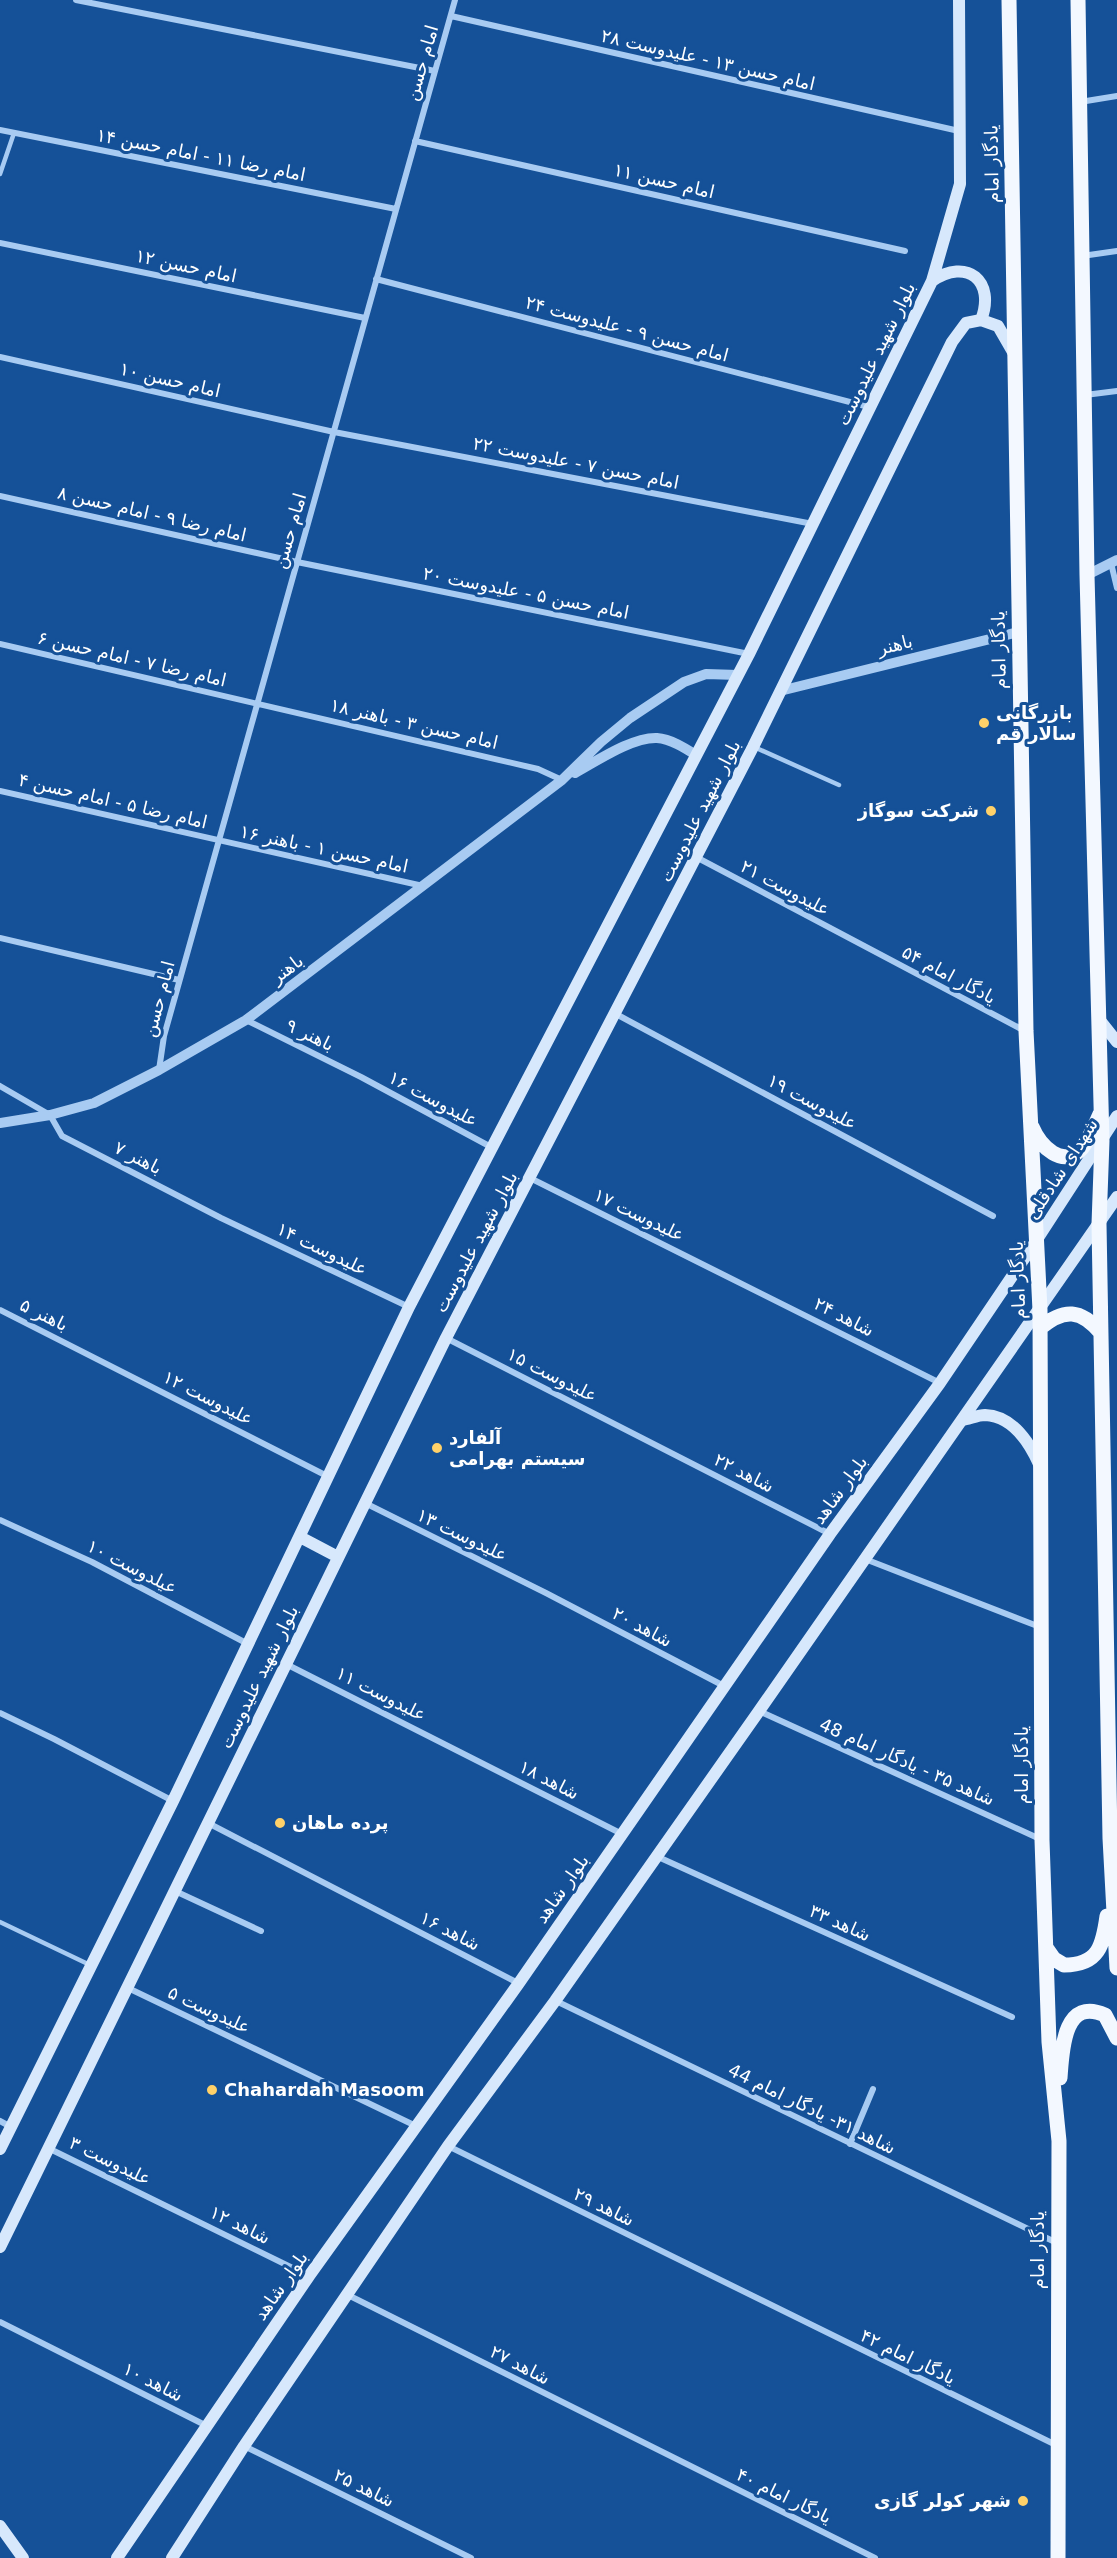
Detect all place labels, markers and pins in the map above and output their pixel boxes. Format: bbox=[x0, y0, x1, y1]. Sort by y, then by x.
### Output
place label: بازرگانی سالار قم bbox=[996, 702, 1076, 744]
marker: بازرگانی سالار قم bbox=[977, 716, 991, 730]
place label: شرکت سوگاز bbox=[857, 800, 979, 822]
marker: شرکت سوگاز bbox=[984, 804, 998, 818]
place label: آلفارد سیستم بهرامی bbox=[449, 1426, 585, 1470]
marker: آلفارد سیستم بهرامی bbox=[430, 1441, 444, 1455]
place label: پرده ماهان bbox=[292, 1812, 389, 1834]
marker: پرده ماهان bbox=[273, 1816, 287, 1830]
place label: Chahardah Masoom bbox=[224, 2079, 424, 2100]
marker: Chahardah Masoom bbox=[205, 2083, 219, 2097]
place label: شهر کولر گازی bbox=[874, 2490, 1011, 2512]
marker: شهر کولر گازی bbox=[1016, 2494, 1030, 2508]

